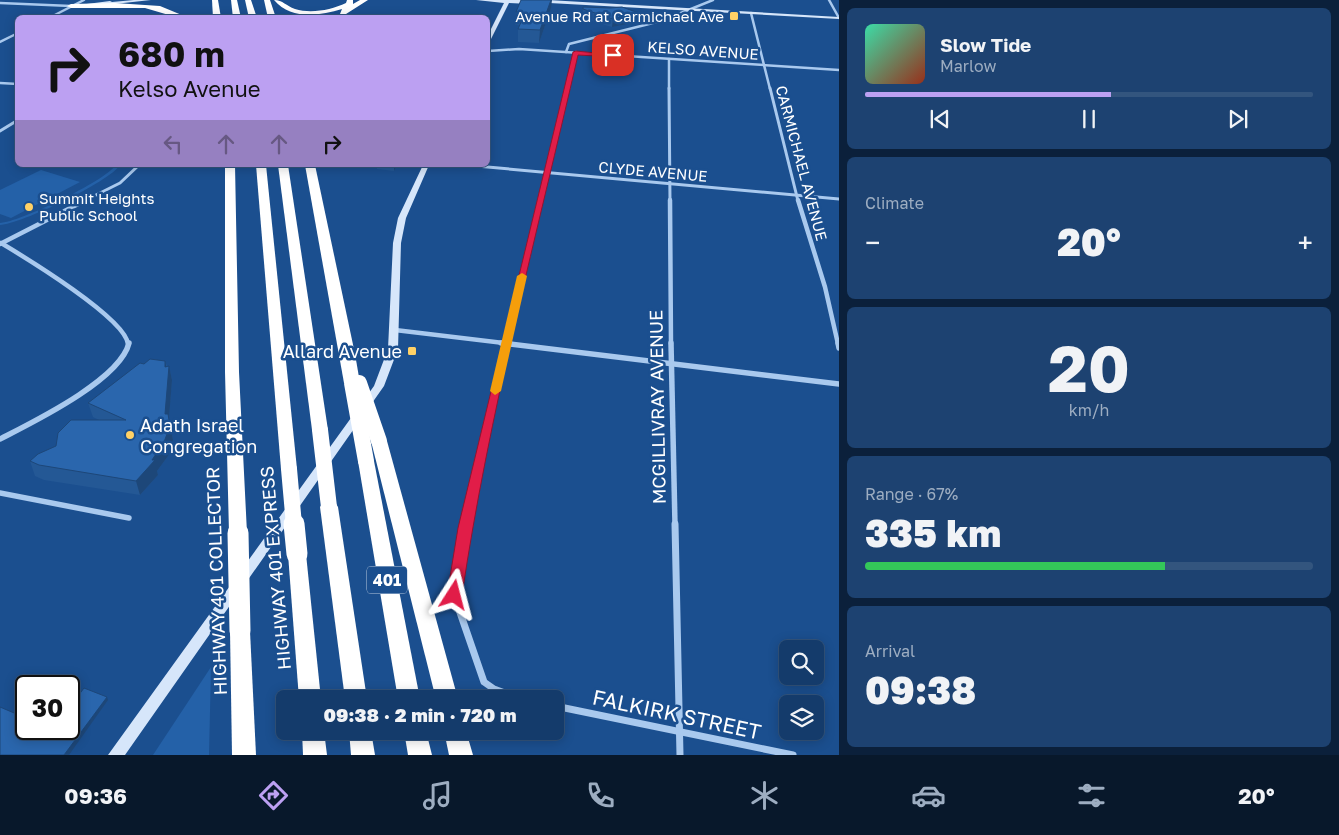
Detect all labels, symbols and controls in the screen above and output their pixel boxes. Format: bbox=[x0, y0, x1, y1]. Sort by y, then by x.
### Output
place label: Avenue Rd at Carmichael Ave bbox=[515, 7, 724, 25]
marker: Avenue Rd at Carmichael Ave bbox=[728, 10, 740, 22]
text: 680 m bbox=[118, 33, 225, 75]
text: Slow Tide bbox=[940, 33, 1031, 56]
pin bbox=[592, 34, 634, 76]
icon: right bbox=[35, 35, 100, 100]
street label: KELSO AVENUE bbox=[647, 37, 759, 63]
icon: arrive bbox=[599, 41, 627, 69]
text: Marlow bbox=[940, 56, 996, 76]
text: Kelso Avenue bbox=[118, 75, 261, 102]
street label: CARMICHAEL AVENUE bbox=[773, 83, 831, 243]
icon: previous bbox=[926, 105, 954, 133]
icon: pause bbox=[1075, 105, 1103, 133]
icon: next bbox=[1224, 105, 1252, 133]
icon: left bbox=[159, 130, 187, 158]
icon: ahead bbox=[212, 130, 240, 158]
icon: ahead bbox=[265, 130, 293, 158]
icon: right bbox=[318, 130, 346, 158]
street label: CLYDE AVENUE bbox=[598, 157, 708, 185]
place label: Summit Heights Public School bbox=[39, 189, 154, 224]
text: Climate bbox=[865, 193, 924, 213]
marker: Summit Heights Public School bbox=[23, 201, 35, 213]
text: 20° bbox=[1057, 219, 1121, 264]
text: − bbox=[865, 226, 880, 259]
text: + bbox=[1298, 226, 1313, 259]
street label: MCGILLIVRAY AVENUE bbox=[644, 310, 670, 504]
text: 20 bbox=[1048, 328, 1130, 406]
place label: Allard Avenue bbox=[283, 340, 402, 362]
marker: Allard Avenue bbox=[406, 345, 418, 357]
text: km/h bbox=[1069, 400, 1109, 420]
place label: Adath Israel Congregation bbox=[140, 414, 257, 457]
marker: Adath Israel Congregation bbox=[124, 429, 136, 441]
street label: HIGHWAY 401 EXPRESS bbox=[255, 465, 295, 671]
street label: HIGHWAY 401 COLLECTOR bbox=[201, 466, 231, 696]
text: Range · 67% bbox=[865, 484, 958, 504]
text: 335 km bbox=[865, 510, 1001, 555]
road number: 401 bbox=[367, 566, 407, 594]
position arrow bbox=[427, 568, 479, 620]
map controls bbox=[779, 640, 824, 740]
button: search bbox=[779, 640, 824, 685]
text: Arrival bbox=[865, 641, 915, 661]
text: 09:38 bbox=[865, 667, 976, 712]
speed limit sign: 30 bbox=[15, 675, 80, 740]
street label: FALKIRK STREET bbox=[590, 683, 764, 745]
button: layers bbox=[779, 695, 824, 740]
text: 09:38 · 2 min · 720 m bbox=[323, 703, 517, 726]
icon: directions bbox=[256, 778, 291, 813]
icon: music bbox=[420, 778, 455, 813]
icon: phone bbox=[583, 778, 618, 813]
icon: climate bbox=[747, 778, 782, 813]
icon: car bbox=[911, 778, 946, 813]
icon: filters bbox=[1074, 778, 1109, 813]
text: 09:36 bbox=[64, 782, 127, 809]
text: 20° bbox=[1238, 782, 1275, 809]

